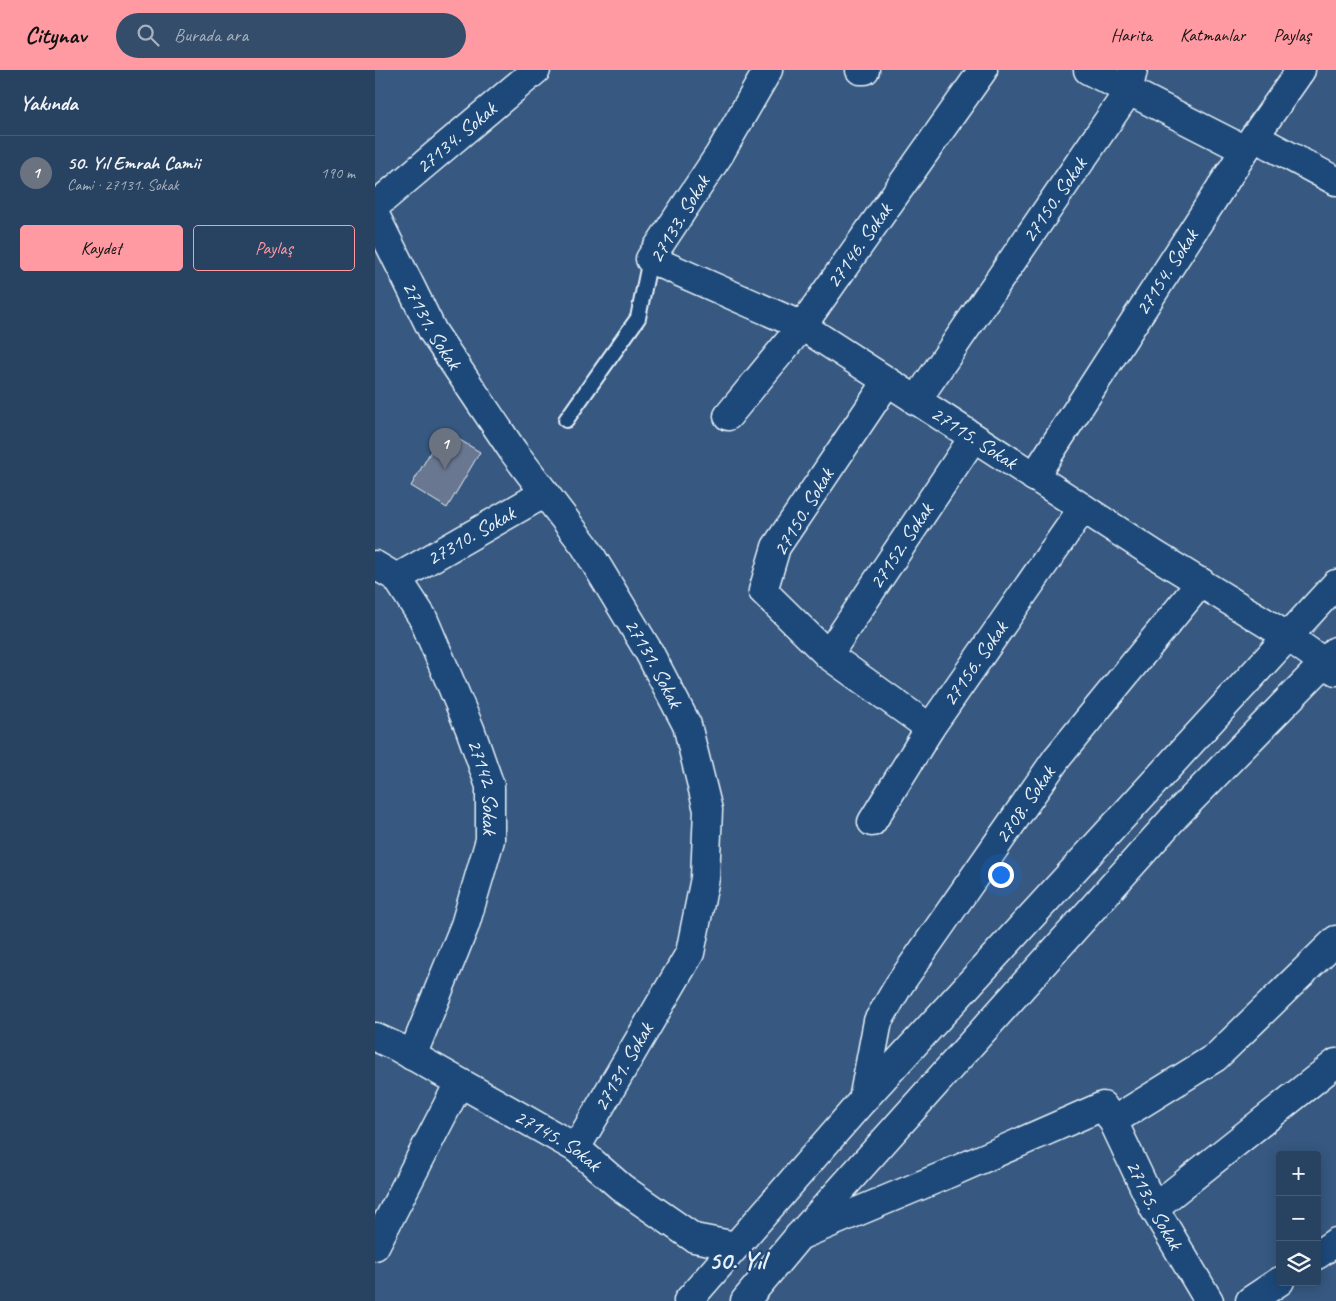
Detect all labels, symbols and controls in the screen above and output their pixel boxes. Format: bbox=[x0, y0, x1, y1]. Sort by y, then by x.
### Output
search box bbox=[116, 13, 466, 58]
text: Citynav bbox=[25, 20, 86, 50]
icon: search bbox=[134, 21, 162, 49]
text: Burada ara bbox=[174, 23, 248, 47]
text: Harita bbox=[1111, 24, 1152, 46]
text: Katmanlar bbox=[1180, 24, 1245, 46]
text: Paylaş bbox=[1273, 24, 1311, 46]
text: Yakında bbox=[20, 90, 78, 116]
street label: 27134. Sokak bbox=[410, 95, 503, 179]
text: 50. Yıl Emrah Camii bbox=[67, 151, 200, 175]
street label: 27150. Sokak bbox=[1016, 151, 1093, 247]
text: 1 bbox=[32, 163, 40, 183]
text: 190 m bbox=[321, 163, 355, 183]
street label: 27133. Sokak bbox=[643, 169, 716, 268]
text: Cami · 27131. Sokak bbox=[67, 175, 179, 195]
street label: 27146. Sokak bbox=[820, 197, 898, 293]
street label: 27154. Sokak bbox=[1129, 223, 1204, 320]
button: Kaydet bbox=[20, 225, 183, 271]
button: Paylaş bbox=[193, 225, 355, 271]
street label: 27131. Sokak bbox=[397, 277, 468, 375]
street label: 27115. Sokak bbox=[926, 400, 1023, 476]
pin: 1 bbox=[429, 428, 461, 469]
street label: 27150. Sokak bbox=[767, 462, 840, 561]
street label: 27152. Sokak bbox=[863, 497, 939, 594]
street label: 27310. Sokak bbox=[422, 499, 521, 571]
street label: 27131. Sokak bbox=[619, 614, 689, 713]
street label: 27156. Sokak bbox=[936, 615, 1014, 711]
street label: 27142. Sokak bbox=[461, 735, 503, 836]
street label: 2708. Sokak bbox=[989, 760, 1061, 848]
your location bbox=[988, 862, 1014, 888]
street label: 27131. Sokak bbox=[587, 1017, 659, 1116]
street label: 27145. Sokak bbox=[510, 1103, 608, 1178]
map controls bbox=[1276, 1151, 1321, 1286]
button: + bbox=[1276, 1151, 1321, 1196]
street label: 27135. Sokak bbox=[1120, 1156, 1189, 1255]
button: − bbox=[1276, 1196, 1321, 1241]
button: layers bbox=[1276, 1241, 1321, 1286]
district label: 50. Yıl bbox=[708, 1244, 771, 1277]

